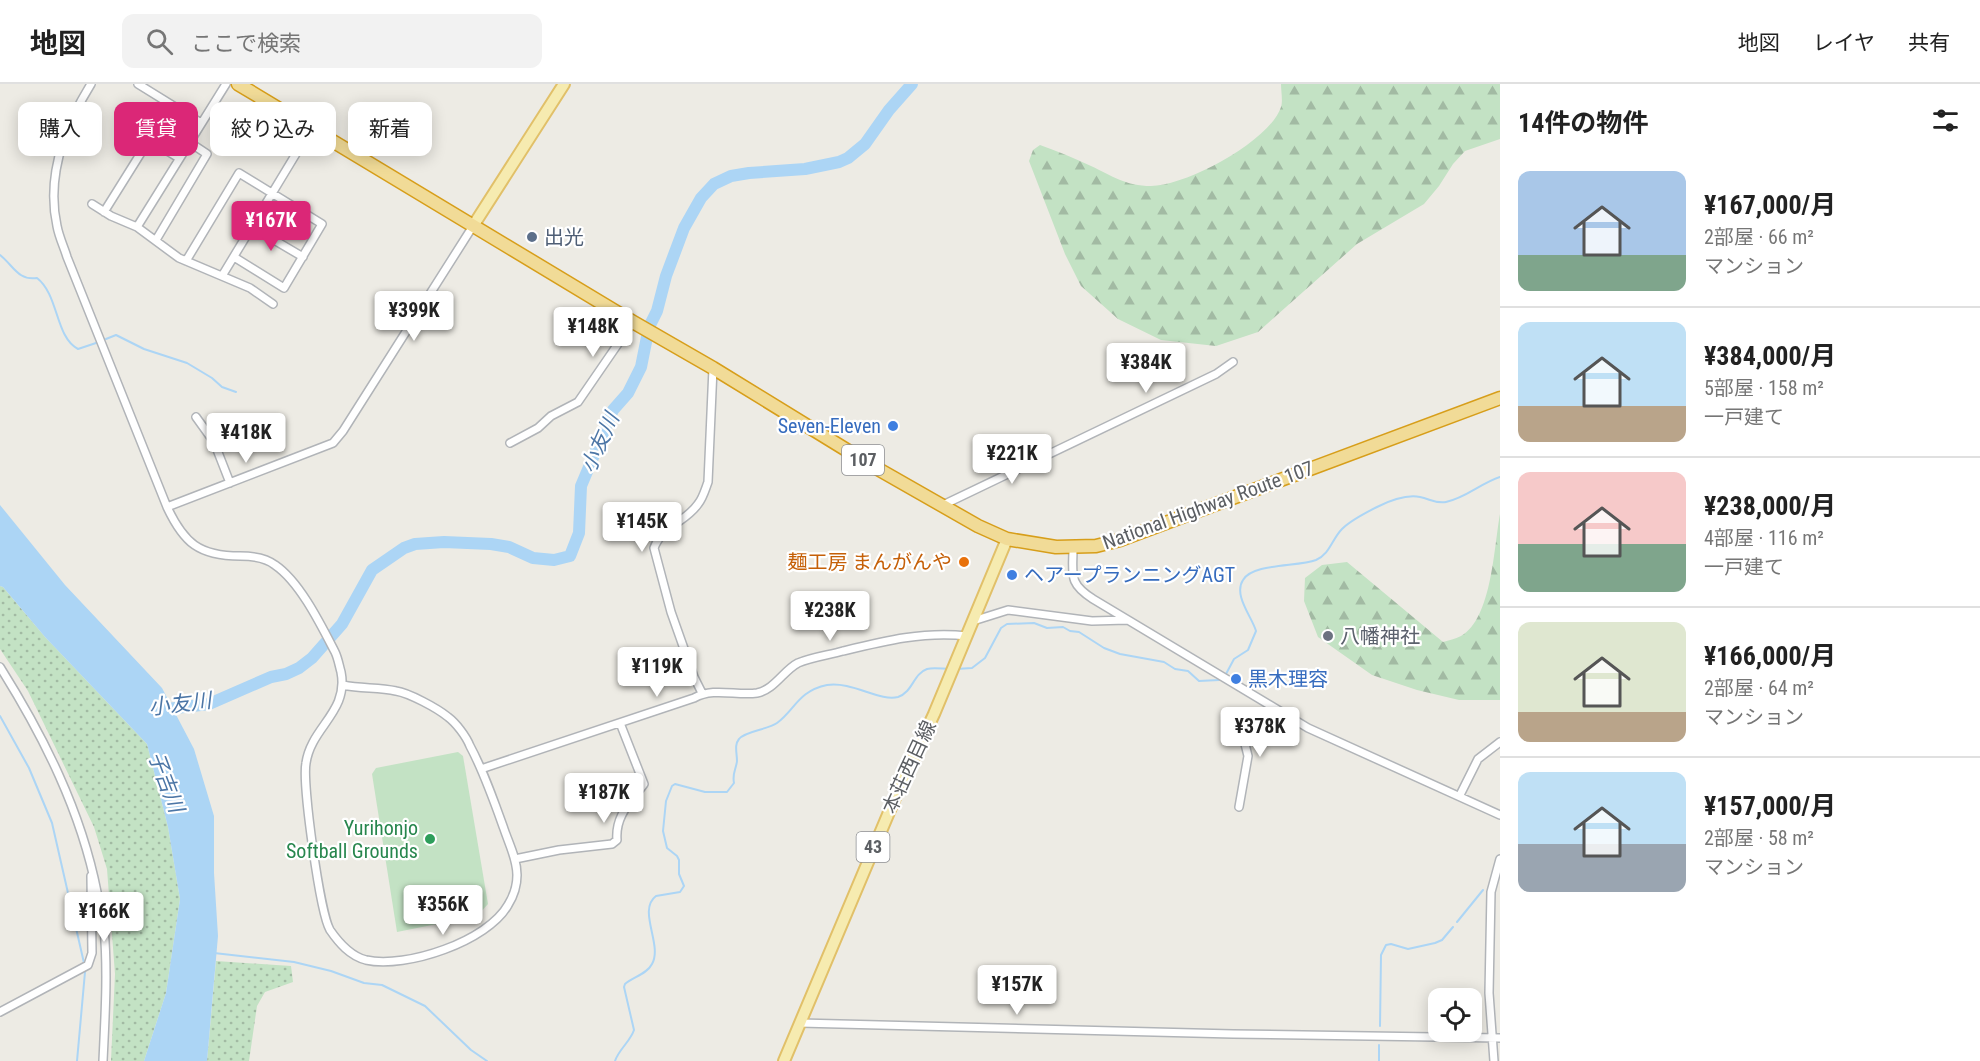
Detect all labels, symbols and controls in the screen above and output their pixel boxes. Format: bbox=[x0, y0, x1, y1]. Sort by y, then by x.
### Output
search box bbox=[122, 14, 542, 68]
icon: search bbox=[143, 25, 176, 58]
text: 地図 bbox=[30, 27, 86, 60]
text: ここで検索 bbox=[191, 31, 301, 56]
text: 地図 bbox=[1738, 31, 1780, 55]
text: レイヤ bbox=[1813, 31, 1875, 55]
text: 共有 bbox=[1908, 31, 1950, 55]
chip: 購入 bbox=[18, 102, 102, 156]
chip: 賃貸 bbox=[114, 102, 198, 156]
chip: 絞り込み bbox=[210, 102, 336, 156]
chip: 新着 bbox=[348, 102, 432, 156]
icon: filters bbox=[1929, 104, 1962, 137]
text: 14件の物件 bbox=[1518, 108, 1648, 138]
text: ¥167,000/月 bbox=[1704, 190, 1836, 220]
icon: home bbox=[1566, 195, 1638, 267]
pin: ¥167K bbox=[229, 201, 313, 252]
text: ¥167K bbox=[246, 208, 296, 232]
place label: 出光 bbox=[544, 225, 584, 249]
text: 2部屋 · 66 m² bbox=[1704, 225, 1814, 249]
marker: 出光 bbox=[525, 230, 539, 244]
text: マンション bbox=[1704, 254, 1804, 278]
pin: ¥399K bbox=[372, 291, 456, 342]
text: ¥399K bbox=[389, 298, 439, 322]
pin: ¥148K bbox=[551, 307, 635, 358]
text: ¥148K bbox=[568, 314, 618, 338]
text: ¥384,000/月 bbox=[1704, 341, 1836, 371]
pin: ¥384K bbox=[1104, 343, 1188, 394]
icon: home bbox=[1566, 346, 1638, 418]
text: ¥384K bbox=[1121, 350, 1171, 374]
text: 5部屋 · 158 m² bbox=[1704, 376, 1824, 400]
text: 一戸建て bbox=[1704, 405, 1784, 429]
water label: 小友川 bbox=[576, 408, 625, 477]
pin: ¥418K bbox=[204, 413, 288, 464]
place label: Seven-Eleven bbox=[778, 414, 881, 438]
marker: Seven-Eleven bbox=[886, 419, 900, 433]
text: ¥418K bbox=[221, 420, 271, 444]
pin: ¥221K bbox=[970, 434, 1054, 485]
text: ¥221K bbox=[987, 441, 1037, 465]
road number: 107 bbox=[842, 445, 884, 475]
street label: National Highway Route 107 bbox=[1099, 456, 1317, 554]
text: ¥238,000/月 bbox=[1704, 491, 1836, 521]
icon: home bbox=[1566, 496, 1638, 568]
pin: ¥145K bbox=[600, 502, 684, 553]
text: ¥145K bbox=[617, 509, 667, 533]
text: 4部屋 · 116 m² bbox=[1704, 526, 1824, 550]
place label: 麺工房 まんがんや bbox=[787, 550, 952, 574]
marker: 麺工房 まんがんや bbox=[957, 555, 971, 569]
text: 一戸建て bbox=[1704, 555, 1784, 579]
place label: ヘアープランニングAGT bbox=[1024, 563, 1235, 587]
marker: ヘアープランニングAGT bbox=[1005, 568, 1019, 582]
pin: ¥238K bbox=[788, 591, 872, 642]
text: ¥238K bbox=[805, 598, 855, 622]
place label: 八幡神社 bbox=[1340, 624, 1420, 648]
marker: 八幡神社 bbox=[1321, 629, 1335, 643]
text: ¥166,000/月 bbox=[1704, 641, 1836, 671]
icon: home bbox=[1566, 646, 1638, 718]
pin: ¥119K bbox=[615, 647, 699, 698]
text: ¥119K bbox=[632, 654, 682, 678]
place label: 黒木理容 bbox=[1248, 667, 1328, 691]
marker: 黒木理容 bbox=[1229, 672, 1243, 686]
text: 2部屋 · 64 m² bbox=[1704, 676, 1814, 700]
water label: 小友川 bbox=[147, 688, 215, 720]
text: マンション bbox=[1704, 705, 1804, 729]
pin: ¥378K bbox=[1218, 707, 1302, 758]
text: ¥378K bbox=[1235, 714, 1285, 738]
street label: 本荘西目線 bbox=[877, 717, 941, 817]
water label: 子吉川 bbox=[144, 748, 189, 818]
pin: ¥187K bbox=[562, 773, 646, 824]
text: ¥187K bbox=[579, 780, 629, 804]
text: ¥157,000/月 bbox=[1704, 791, 1836, 821]
icon: home bbox=[1566, 796, 1638, 868]
place label: Yurihonjo Softball Grounds bbox=[286, 816, 418, 863]
text: 2部屋 · 58 m² bbox=[1704, 826, 1814, 850]
marker: Yurihonjo Softball Grounds bbox=[423, 832, 437, 846]
road number: 43 bbox=[856, 832, 890, 862]
text: マンション bbox=[1704, 855, 1804, 879]
pin: ¥356K bbox=[401, 885, 485, 936]
pin: ¥166K bbox=[62, 892, 146, 943]
text: ¥356K bbox=[418, 892, 468, 916]
text: ¥166K bbox=[79, 899, 129, 923]
pin: ¥157K bbox=[975, 965, 1059, 1016]
text: ¥157K bbox=[992, 972, 1042, 996]
map controls bbox=[1428, 988, 1482, 1042]
button: locate bbox=[1428, 988, 1482, 1042]

